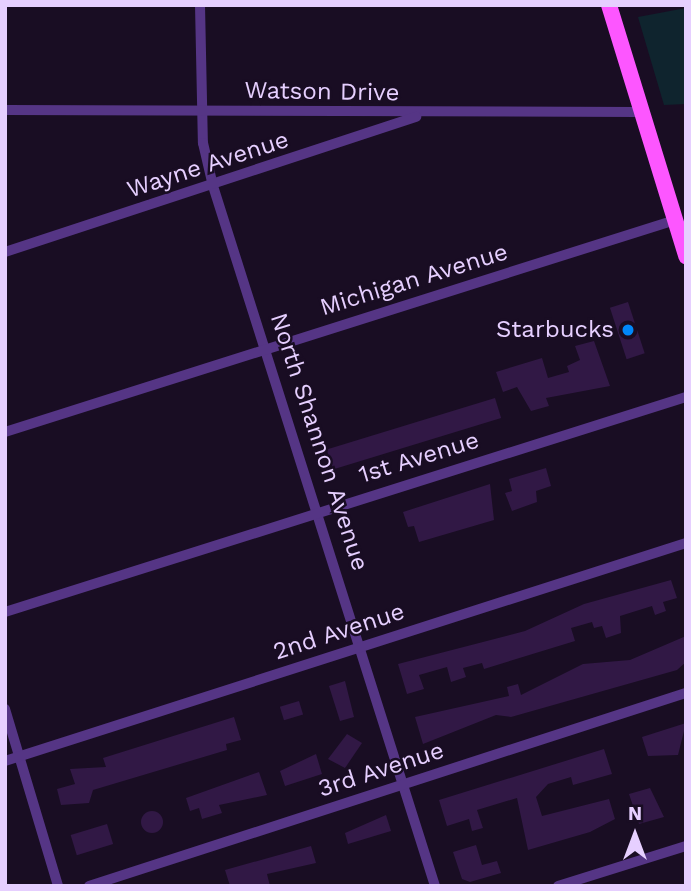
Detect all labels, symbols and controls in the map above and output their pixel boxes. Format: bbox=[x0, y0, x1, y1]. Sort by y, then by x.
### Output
street label: Watson Drive bbox=[244, 76, 400, 108]
street label: Wayne Avenue bbox=[123, 125, 293, 205]
street label: Michigan Avenue bbox=[316, 238, 512, 322]
street label: North Shannon Avenue bbox=[264, 309, 374, 575]
place label: Starbucks bbox=[496, 316, 614, 344]
marker: Starbucks bbox=[620, 322, 636, 338]
street label: 1st Avenue bbox=[355, 426, 483, 490]
street label: 2nd Avenue bbox=[269, 597, 409, 667]
street label: 3rd Avenue bbox=[314, 736, 448, 804]
north arrow bbox=[600, 800, 670, 870]
text: N bbox=[628, 802, 642, 825]

